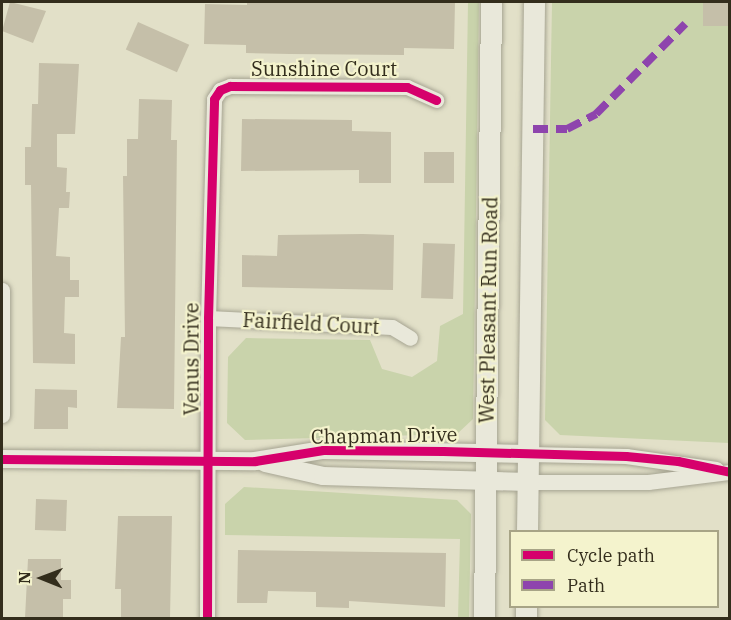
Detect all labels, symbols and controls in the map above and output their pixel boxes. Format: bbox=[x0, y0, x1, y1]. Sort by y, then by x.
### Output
street label: Sunshine Court bbox=[251, 56, 397, 80]
street label: West Pleasant Run Road bbox=[474, 196, 502, 424]
street label: Venus Drive bbox=[179, 303, 203, 415]
street label: Fairfield Court bbox=[242, 307, 380, 339]
street label: Chapman Drive bbox=[311, 422, 457, 448]
legend bbox=[509, 530, 719, 608]
text: Cycle path bbox=[567, 544, 655, 567]
north arrow bbox=[12, 548, 72, 608]
text: N bbox=[14, 571, 34, 584]
text: Path bbox=[567, 574, 605, 597]

